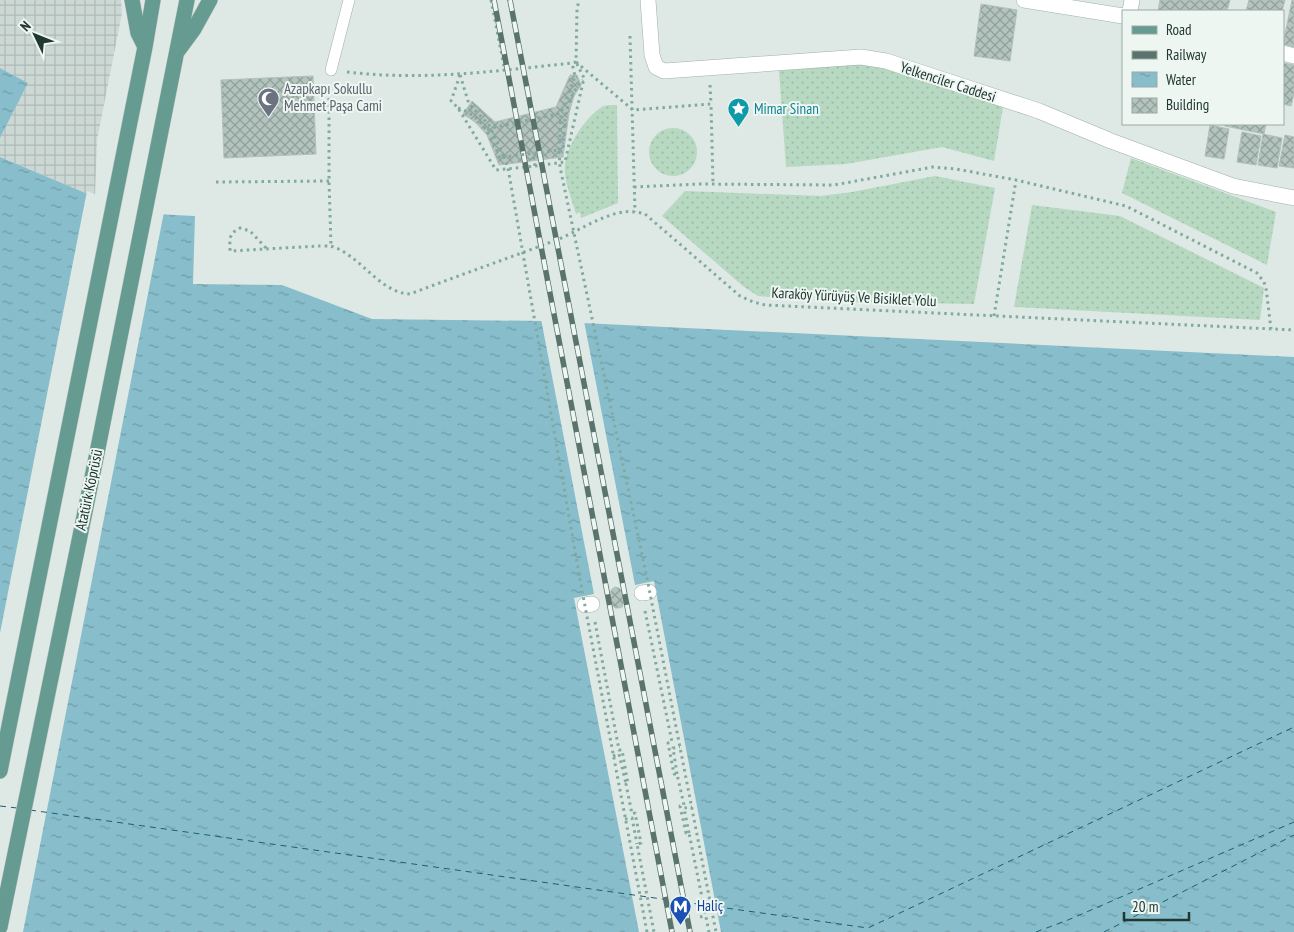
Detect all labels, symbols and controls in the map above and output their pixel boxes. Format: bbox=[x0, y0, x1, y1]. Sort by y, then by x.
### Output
north arrow bbox=[10, 10, 60, 60]
legend bbox=[1122, 10, 1284, 125]
text: N bbox=[16, 17, 35, 35]
text: Road bbox=[1166, 20, 1192, 39]
text: Railway bbox=[1166, 45, 1207, 64]
street label: Yelkenciler Caddesi bbox=[898, 57, 998, 106]
text: Water bbox=[1166, 70, 1197, 89]
place label: Azapkapı Sokullu Mehmet Paşa Cami bbox=[284, 79, 382, 115]
mosque icon: Azapkapı Sokullu Mehmet Paşa Cami bbox=[256, 86, 280, 117]
text: Building bbox=[1166, 95, 1209, 114]
place icon: Mimar Sinan bbox=[726, 97, 750, 128]
place label: Mimar Sinan bbox=[754, 99, 819, 118]
street label: Karaköy Yürüyüş Ve Bisiklet Yolu bbox=[771, 283, 937, 310]
street label: Atatürk Köprüsü bbox=[71, 448, 106, 532]
scale bar bbox=[1124, 890, 1189, 922]
metro station icon: Haliç bbox=[669, 894, 693, 925]
place label: Haliç bbox=[697, 896, 724, 915]
text: 20 m bbox=[1132, 897, 1158, 916]

